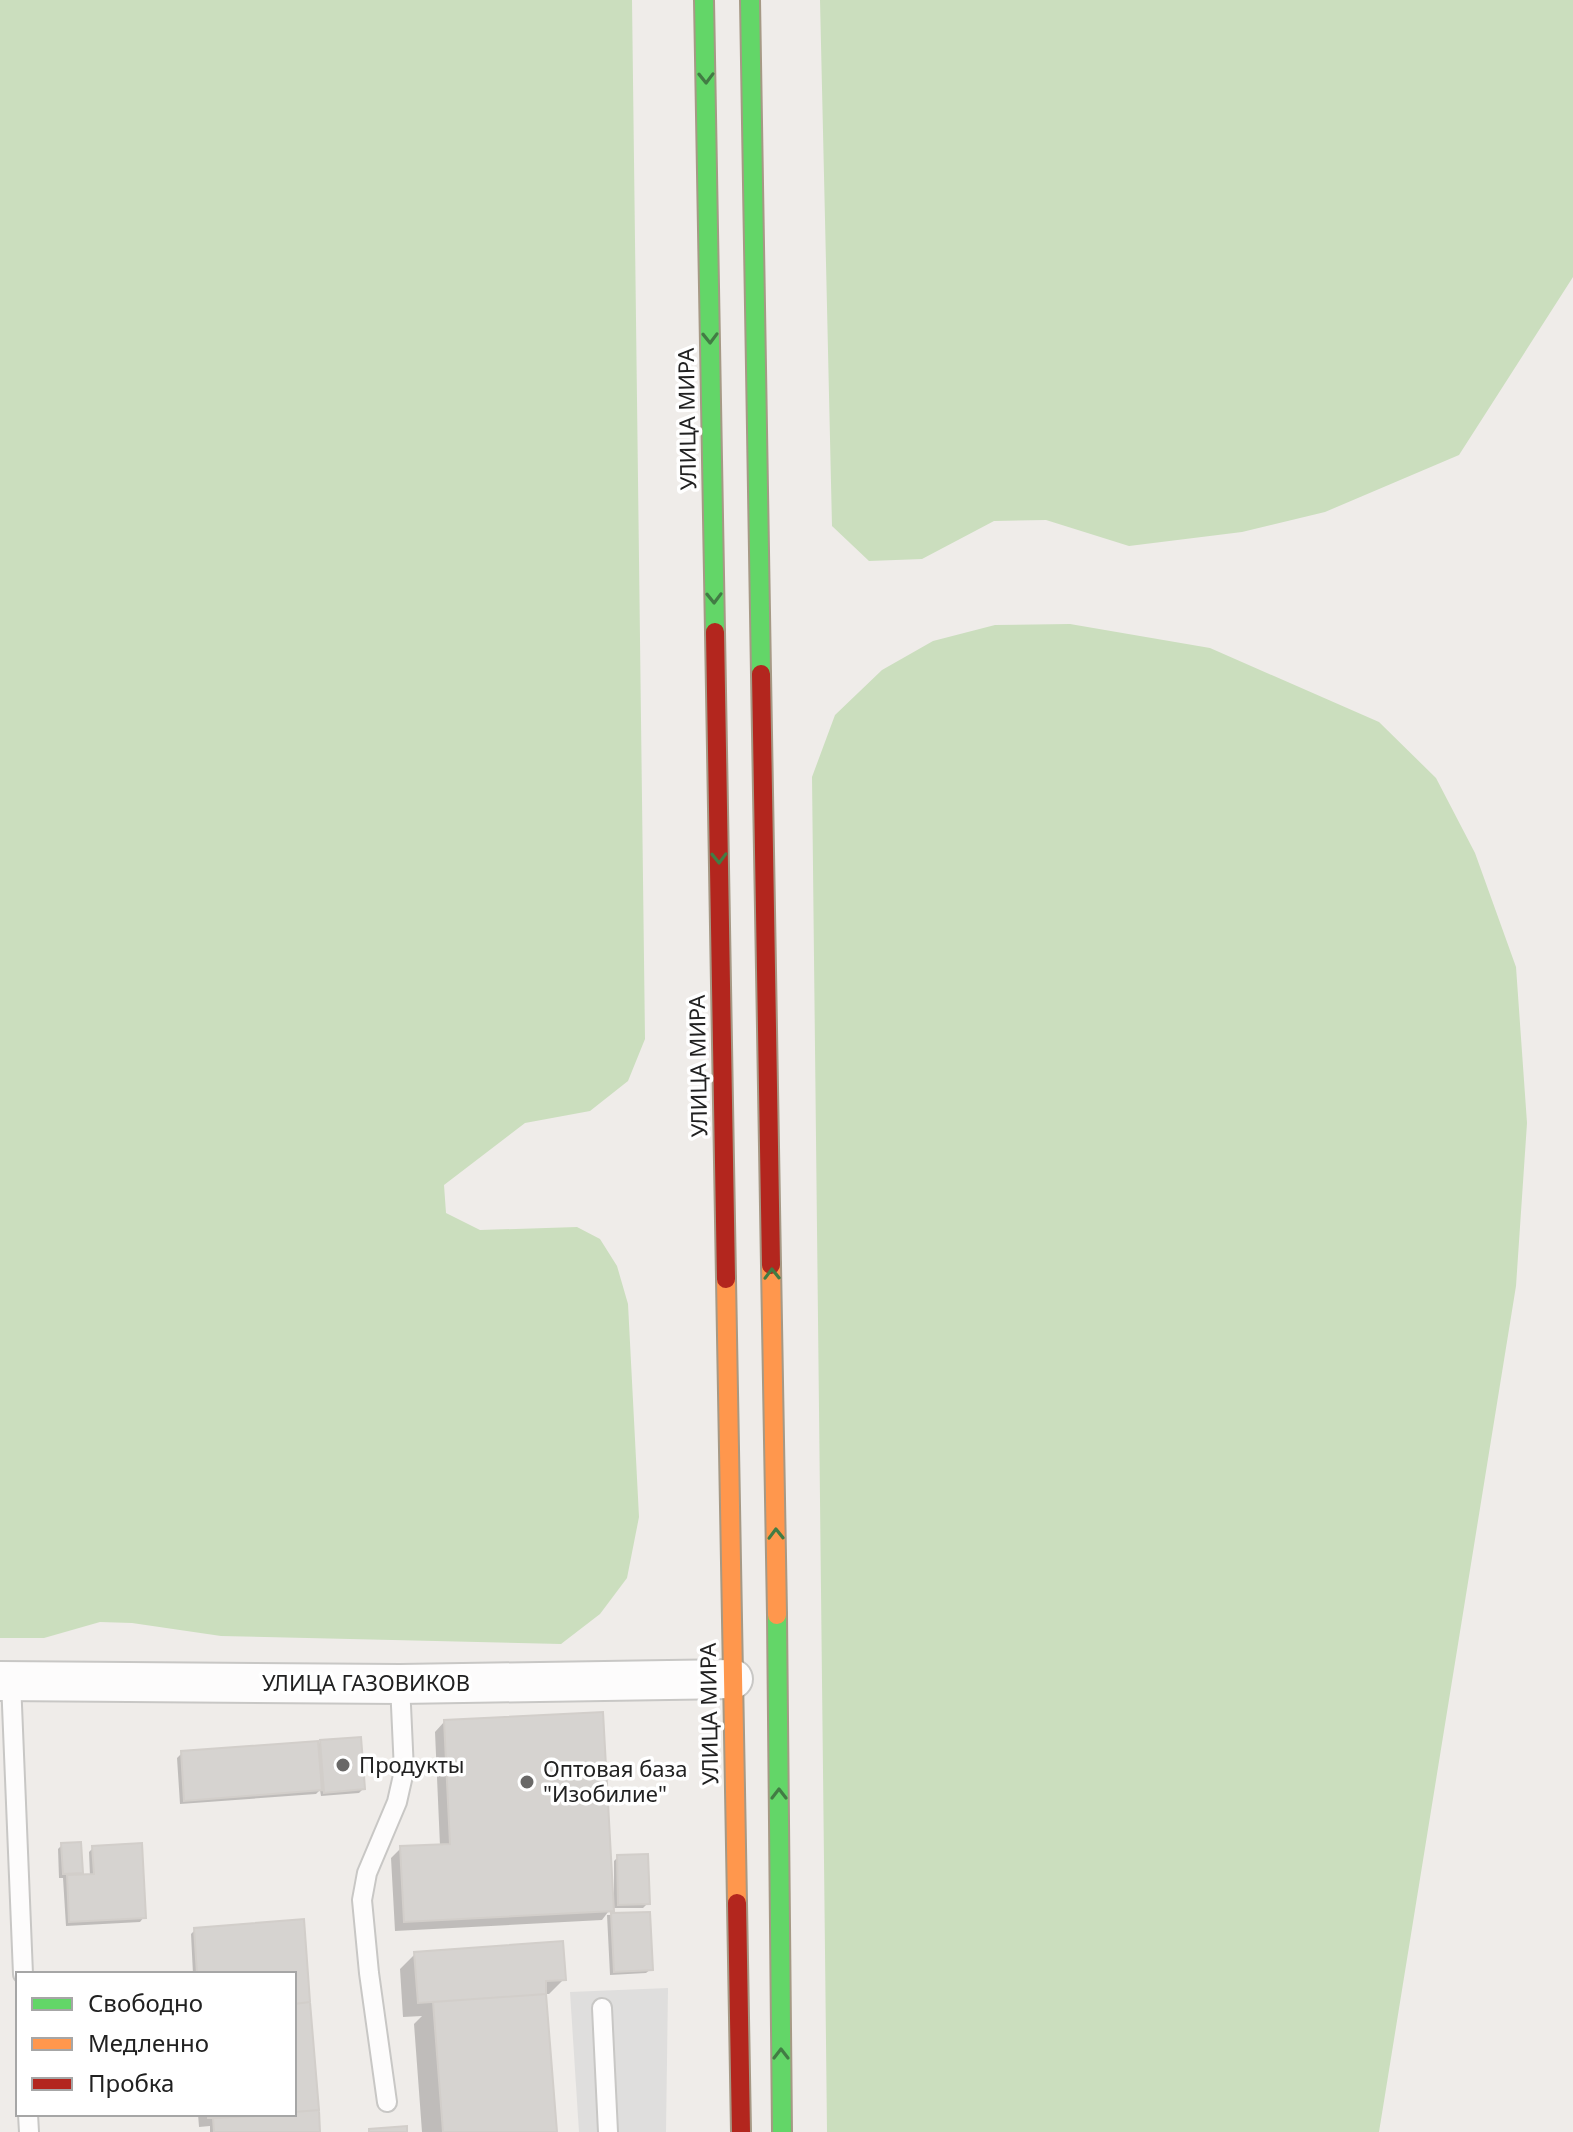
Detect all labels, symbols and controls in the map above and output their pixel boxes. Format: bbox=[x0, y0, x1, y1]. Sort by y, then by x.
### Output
one-way arrow bbox=[697, 72, 714, 85]
one-way arrow bbox=[701, 332, 719, 345]
street label: УЛИЦА МИРА bbox=[670, 347, 702, 490]
one-way arrow bbox=[706, 592, 723, 605]
one-way arrow bbox=[710, 852, 728, 865]
street label: УЛИЦА МИРА bbox=[681, 994, 713, 1137]
one-way arrow bbox=[763, 1267, 780, 1280]
one-way arrow bbox=[767, 1527, 785, 1540]
street label: УЛИЦА МИРА bbox=[692, 1642, 724, 1785]
street label: УЛИЦА ГАЗОВИКОВ bbox=[262, 1667, 470, 1697]
place label: Продукты bbox=[359, 1749, 465, 1779]
place label: Оптовая база "Изобилие" bbox=[543, 1753, 688, 1808]
marker: Продукты bbox=[334, 1756, 352, 1774]
marker: Оптовая база "Изобилие" bbox=[518, 1773, 536, 1791]
one-way arrow bbox=[770, 1787, 788, 1800]
legend bbox=[16, 1972, 296, 2116]
text: Свободно bbox=[88, 1986, 203, 2019]
text: Медленно bbox=[88, 2026, 209, 2059]
one-way arrow bbox=[772, 2047, 790, 2060]
text: Пробка bbox=[88, 2066, 174, 2099]

